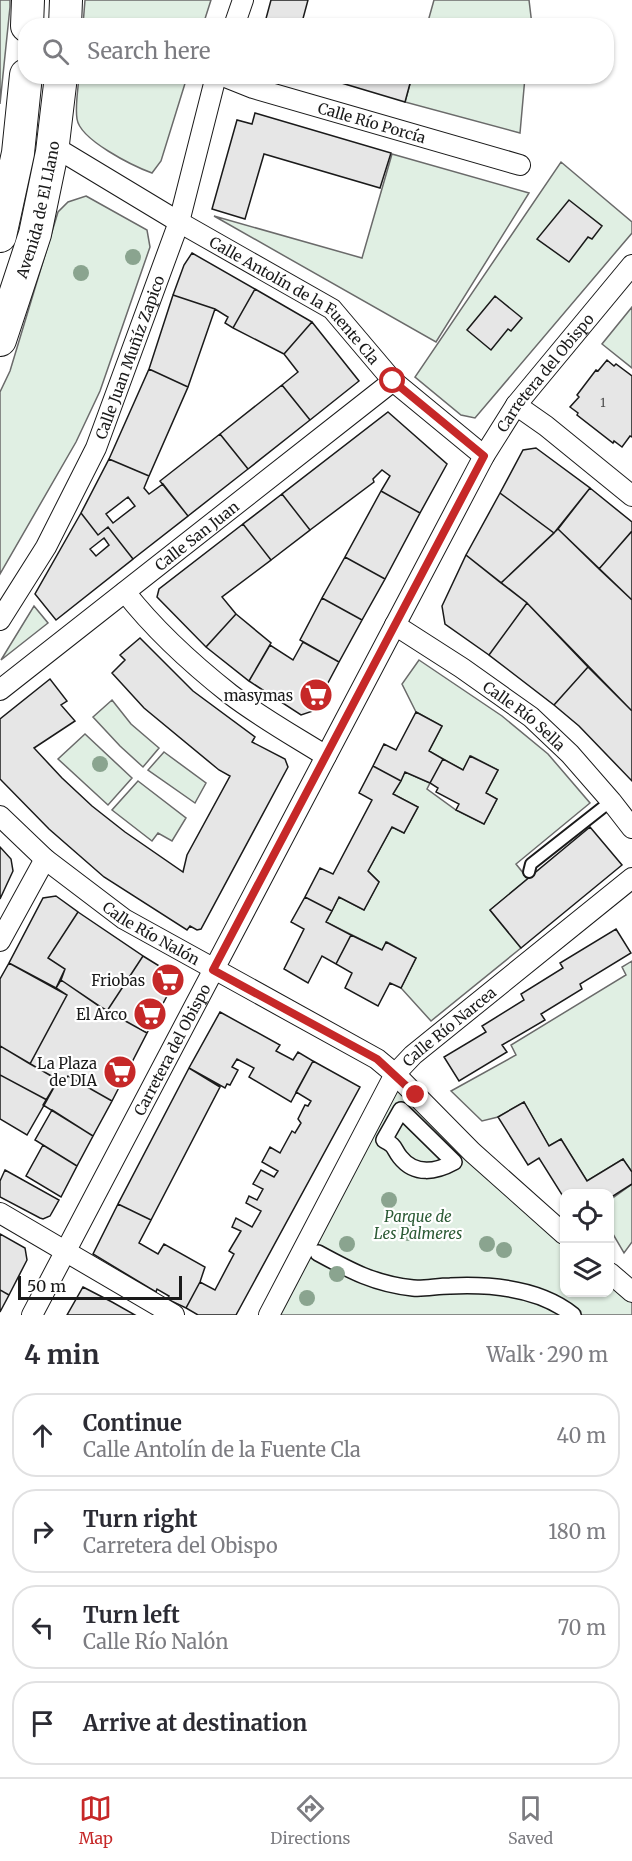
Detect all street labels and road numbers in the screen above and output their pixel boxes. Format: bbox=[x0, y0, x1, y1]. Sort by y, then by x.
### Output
street label: Calle Río Porcía bbox=[316, 98, 428, 147]
street label: Avenida de El Llano bbox=[11, 140, 63, 282]
street label: Calle Antolín de la Fuente Cla bbox=[206, 232, 384, 368]
street label: Calle Juan Muñíz Zapico bbox=[91, 272, 168, 442]
street label: Carretera del Obispo bbox=[492, 309, 598, 435]
street label: Calle San Juan bbox=[151, 496, 243, 574]
street label: Calle Río Sella bbox=[479, 677, 570, 754]
street label: Calle Río Nalón bbox=[99, 897, 203, 969]
street label: Carretera del Obispo bbox=[129, 980, 214, 1119]
street label: Calle Río Narcea bbox=[398, 982, 500, 1070]

